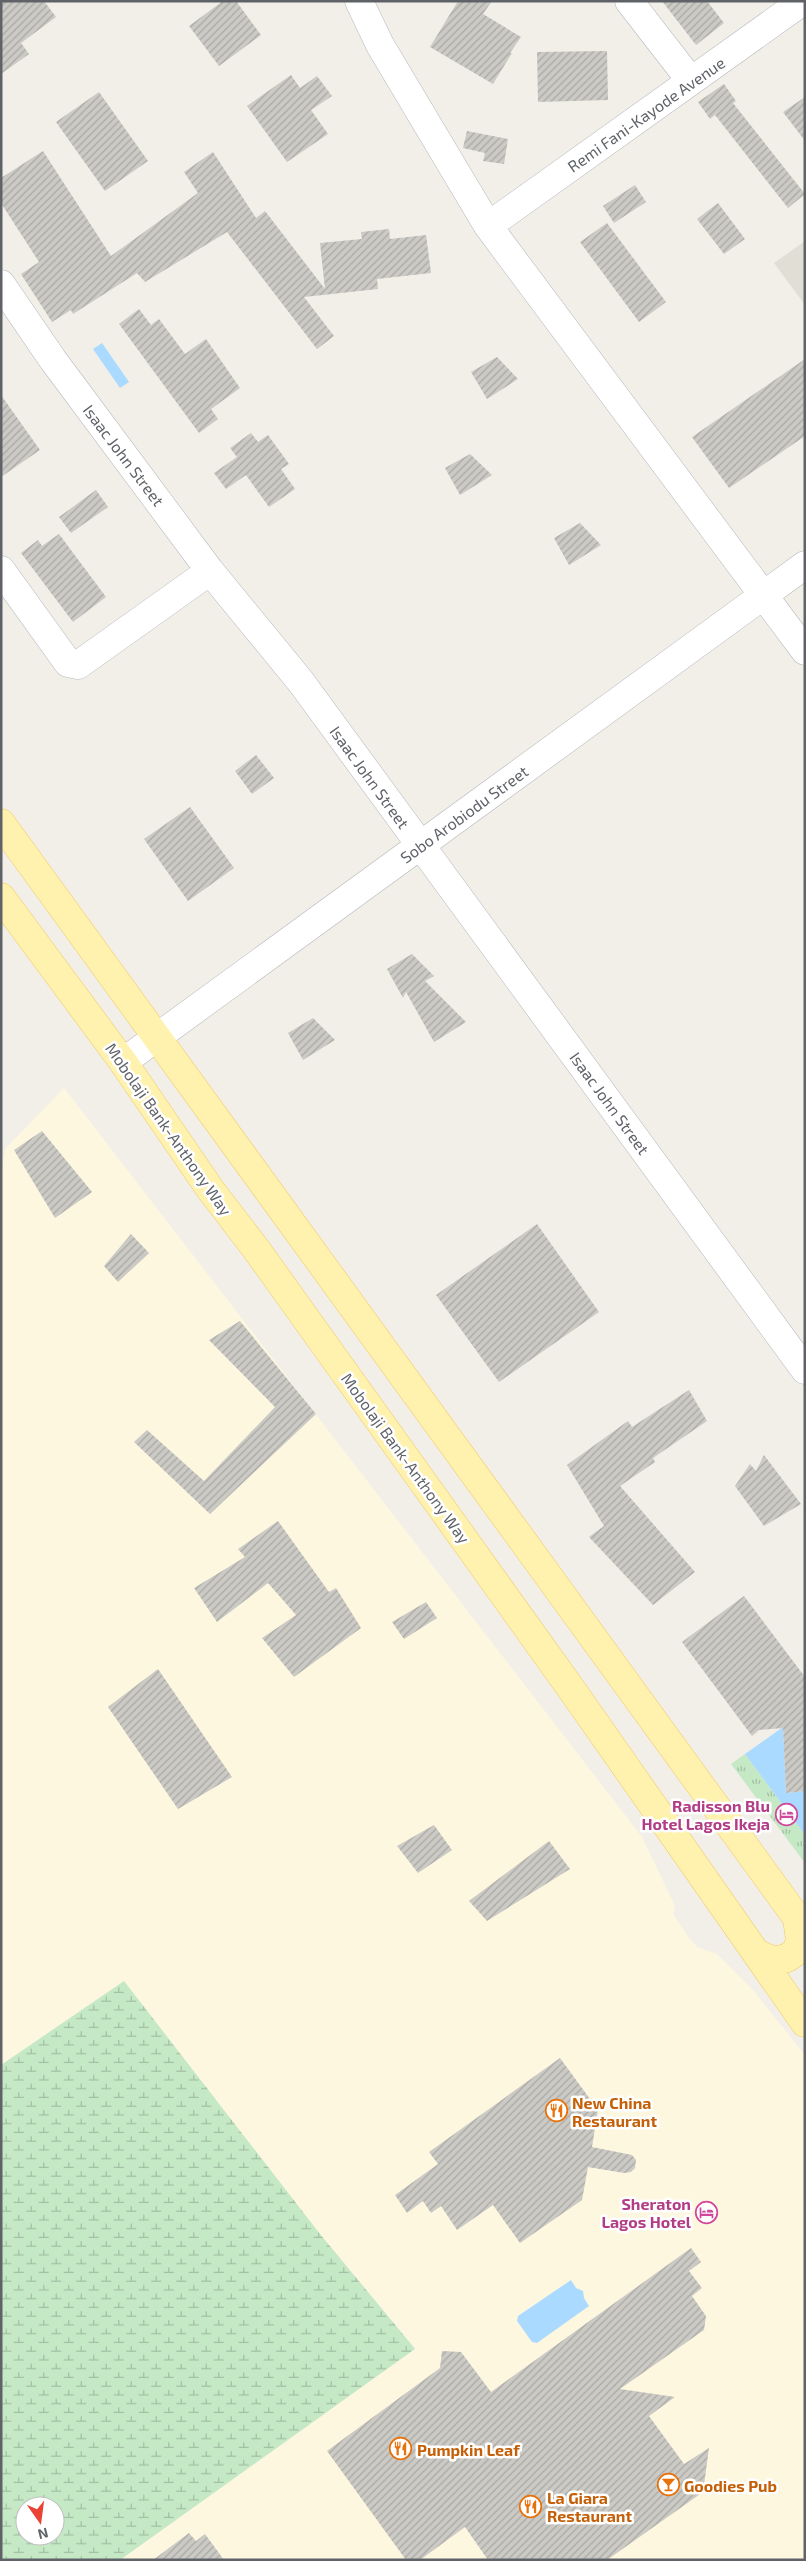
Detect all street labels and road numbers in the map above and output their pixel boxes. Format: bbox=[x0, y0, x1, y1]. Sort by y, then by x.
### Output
street label: Remi Fani-Kayode Avenue bbox=[564, 52, 728, 176]
street label: Isaac John Street bbox=[80, 401, 168, 509]
street label: Isaac John Street bbox=[326, 722, 414, 832]
street label: Sobo Arobiodu Street bbox=[396, 761, 532, 867]
street label: Mobolaji Bank-Anthony Way bbox=[101, 1039, 236, 1220]
street label: Isaac John Street bbox=[566, 1048, 654, 1158]
street label: Mobolaji Bank-Anthony Way bbox=[337, 1369, 475, 1548]

